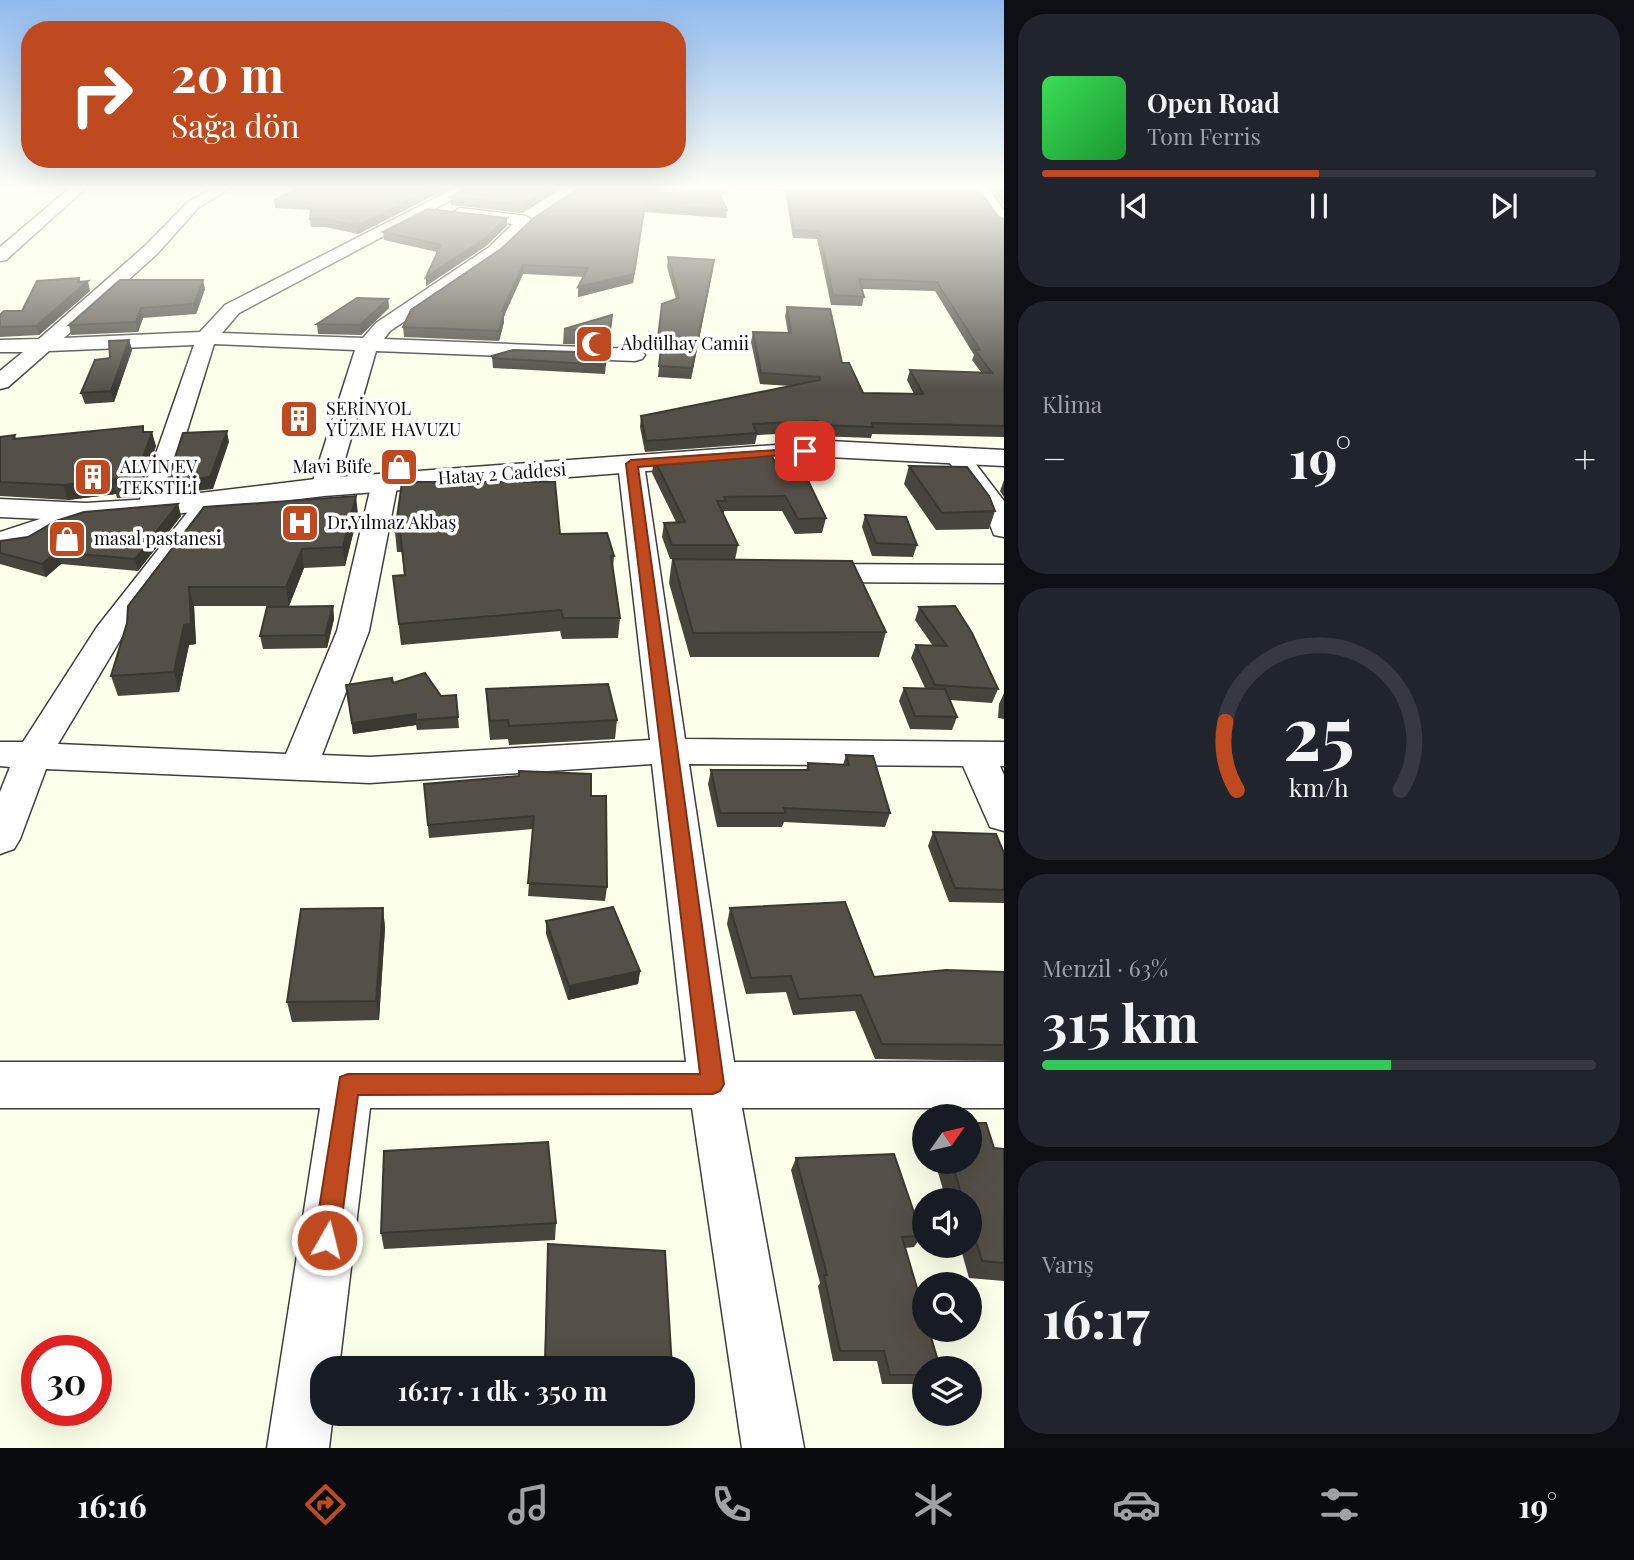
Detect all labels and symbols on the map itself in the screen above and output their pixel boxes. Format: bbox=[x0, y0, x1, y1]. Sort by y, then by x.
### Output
mosque icon: Abdülhay Camii bbox=[573, 323, 615, 365]
place label: Abdülhay Camii bbox=[620, 331, 749, 355]
place label: SERİNYOL YÜZME HAVUZU bbox=[325, 396, 461, 441]
building icon: SERİNYOL YÜZME HAVUZU bbox=[278, 398, 320, 440]
pin bbox=[775, 421, 835, 481]
shop icon: Mavi Büfe bbox=[378, 446, 420, 488]
place label: ALVİN EV TEKSTİLİ bbox=[119, 454, 198, 499]
place label: Mavi Büfe bbox=[293, 454, 372, 478]
building icon: ALVİN EV TEKSTİLİ bbox=[72, 456, 114, 498]
street label: Hatay 2 Caddesi bbox=[437, 457, 567, 489]
hospital icon: Dr.Yılmaz Akbaş bbox=[279, 502, 321, 544]
place label: Dr.Yılmaz Akbaş bbox=[327, 510, 456, 534]
shop icon: masal pastanesi bbox=[46, 518, 88, 560]
place label: masal pastanesi bbox=[94, 526, 222, 550]
north arrow bbox=[912, 1104, 982, 1174]
position arrow bbox=[290, 1203, 364, 1277]
speed limit sign: 30 bbox=[21, 1335, 112, 1426]

